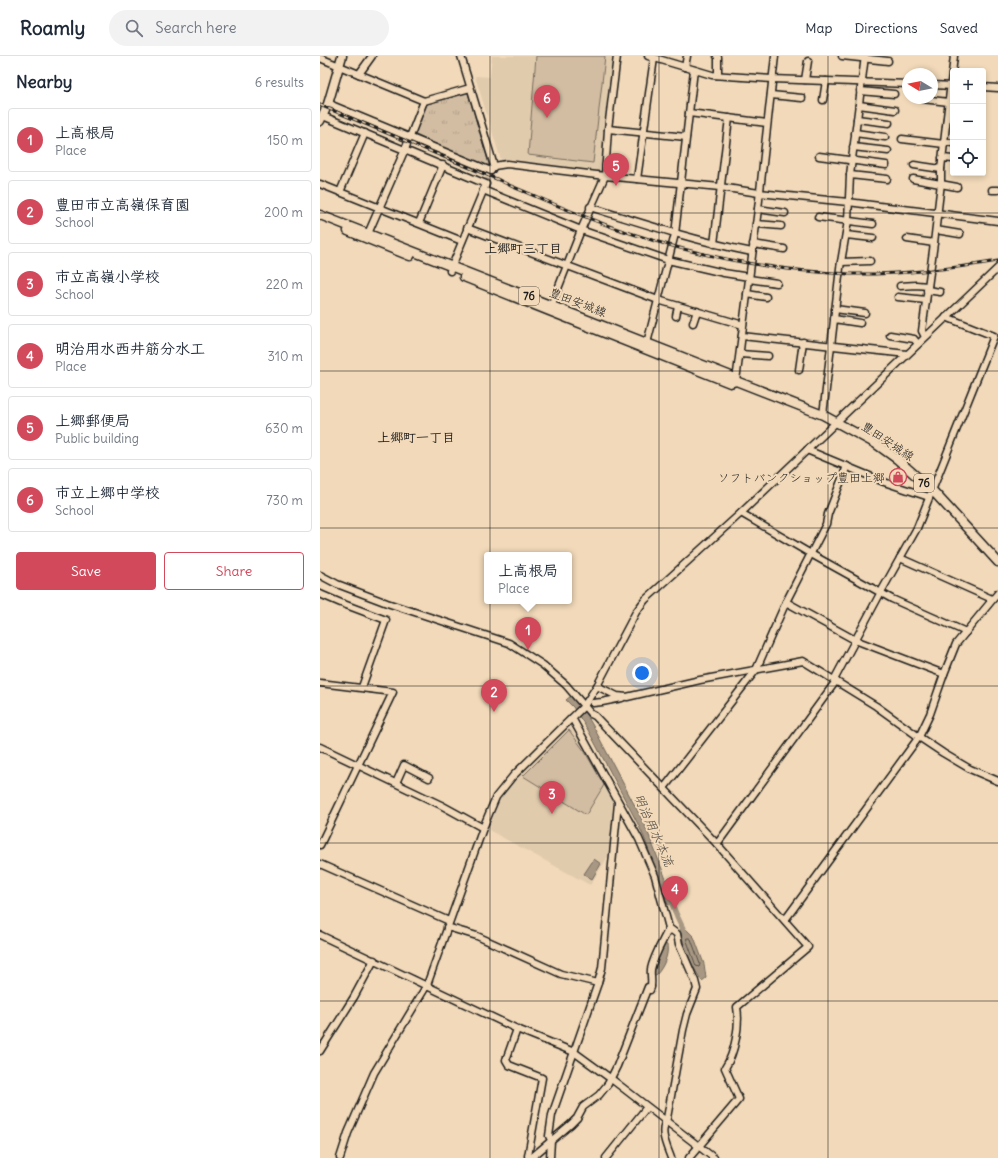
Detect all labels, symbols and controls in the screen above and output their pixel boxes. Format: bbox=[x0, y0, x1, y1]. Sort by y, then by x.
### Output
search box bbox=[109, 10, 389, 46]
text: Roamly bbox=[20, 16, 85, 40]
icon: search bbox=[123, 17, 145, 39]
text: Search here bbox=[155, 18, 237, 37]
text: Map bbox=[805, 19, 832, 37]
text: Directions bbox=[854, 19, 918, 37]
text: Saved bbox=[940, 19, 978, 37]
north arrow bbox=[902, 68, 938, 104]
map controls bbox=[950, 68, 986, 176]
button: + bbox=[950, 68, 986, 104]
text: Nearby bbox=[16, 71, 72, 93]
text: 6 results bbox=[255, 74, 304, 91]
pin: 6 bbox=[534, 85, 560, 118]
button: − bbox=[950, 104, 986, 140]
text: 上高根局 bbox=[55, 123, 115, 142]
text: 1 bbox=[27, 132, 33, 149]
text: 150 m bbox=[267, 132, 303, 149]
button: locate bbox=[950, 140, 986, 176]
text: Place bbox=[55, 142, 86, 159]
pin: 5 bbox=[603, 153, 629, 186]
text: 豊田市立高嶺保育園 bbox=[55, 195, 190, 214]
text: 2 bbox=[26, 204, 34, 221]
text: 200 m bbox=[264, 204, 303, 221]
text: School bbox=[55, 214, 94, 231]
district label: 上郷町三丁目 bbox=[484, 240, 562, 257]
text: 市立高嶺小学校 bbox=[55, 267, 160, 286]
text: 3 bbox=[26, 276, 34, 293]
text: 220 m bbox=[266, 276, 303, 293]
street label: 豊田安城線 bbox=[547, 284, 609, 320]
text: School bbox=[55, 286, 94, 303]
road number: 76 bbox=[519, 287, 539, 305]
text: 明治用水西井筋分水工 bbox=[55, 339, 205, 358]
text: 4 bbox=[26, 348, 34, 365]
text: 310 m bbox=[268, 348, 303, 365]
text: Place bbox=[55, 358, 86, 375]
text: 上郷郵便局 bbox=[55, 411, 130, 430]
street label: 豊田安城線 bbox=[859, 418, 917, 464]
text: 5 bbox=[26, 420, 34, 437]
text: 630 m bbox=[265, 420, 303, 437]
district label: 上郷町一丁目 bbox=[377, 429, 455, 446]
text: Public building bbox=[55, 430, 139, 447]
shop icon: ソフトバンクショップ豊田上郷 bbox=[888, 467, 908, 487]
place label: ソフトバンクショップ豊田上郷 bbox=[717, 470, 885, 485]
road number: 76 bbox=[914, 474, 934, 492]
text: 市立上郷中学校 bbox=[55, 483, 160, 502]
text: 6 bbox=[26, 492, 34, 509]
text: 730 m bbox=[266, 492, 303, 509]
text: School bbox=[55, 502, 94, 519]
button: Save bbox=[16, 552, 156, 590]
button: Share bbox=[164, 552, 304, 590]
popup bbox=[484, 552, 572, 604]
text: 上高根局 bbox=[498, 561, 558, 580]
text: Place bbox=[498, 580, 529, 597]
pin: 1 bbox=[515, 617, 541, 650]
your location bbox=[632, 663, 652, 683]
pin: 2 bbox=[481, 679, 507, 712]
pin: 3 bbox=[539, 781, 565, 814]
water label: 明治用水本流 bbox=[630, 791, 678, 870]
pin: 4 bbox=[662, 876, 688, 909]

